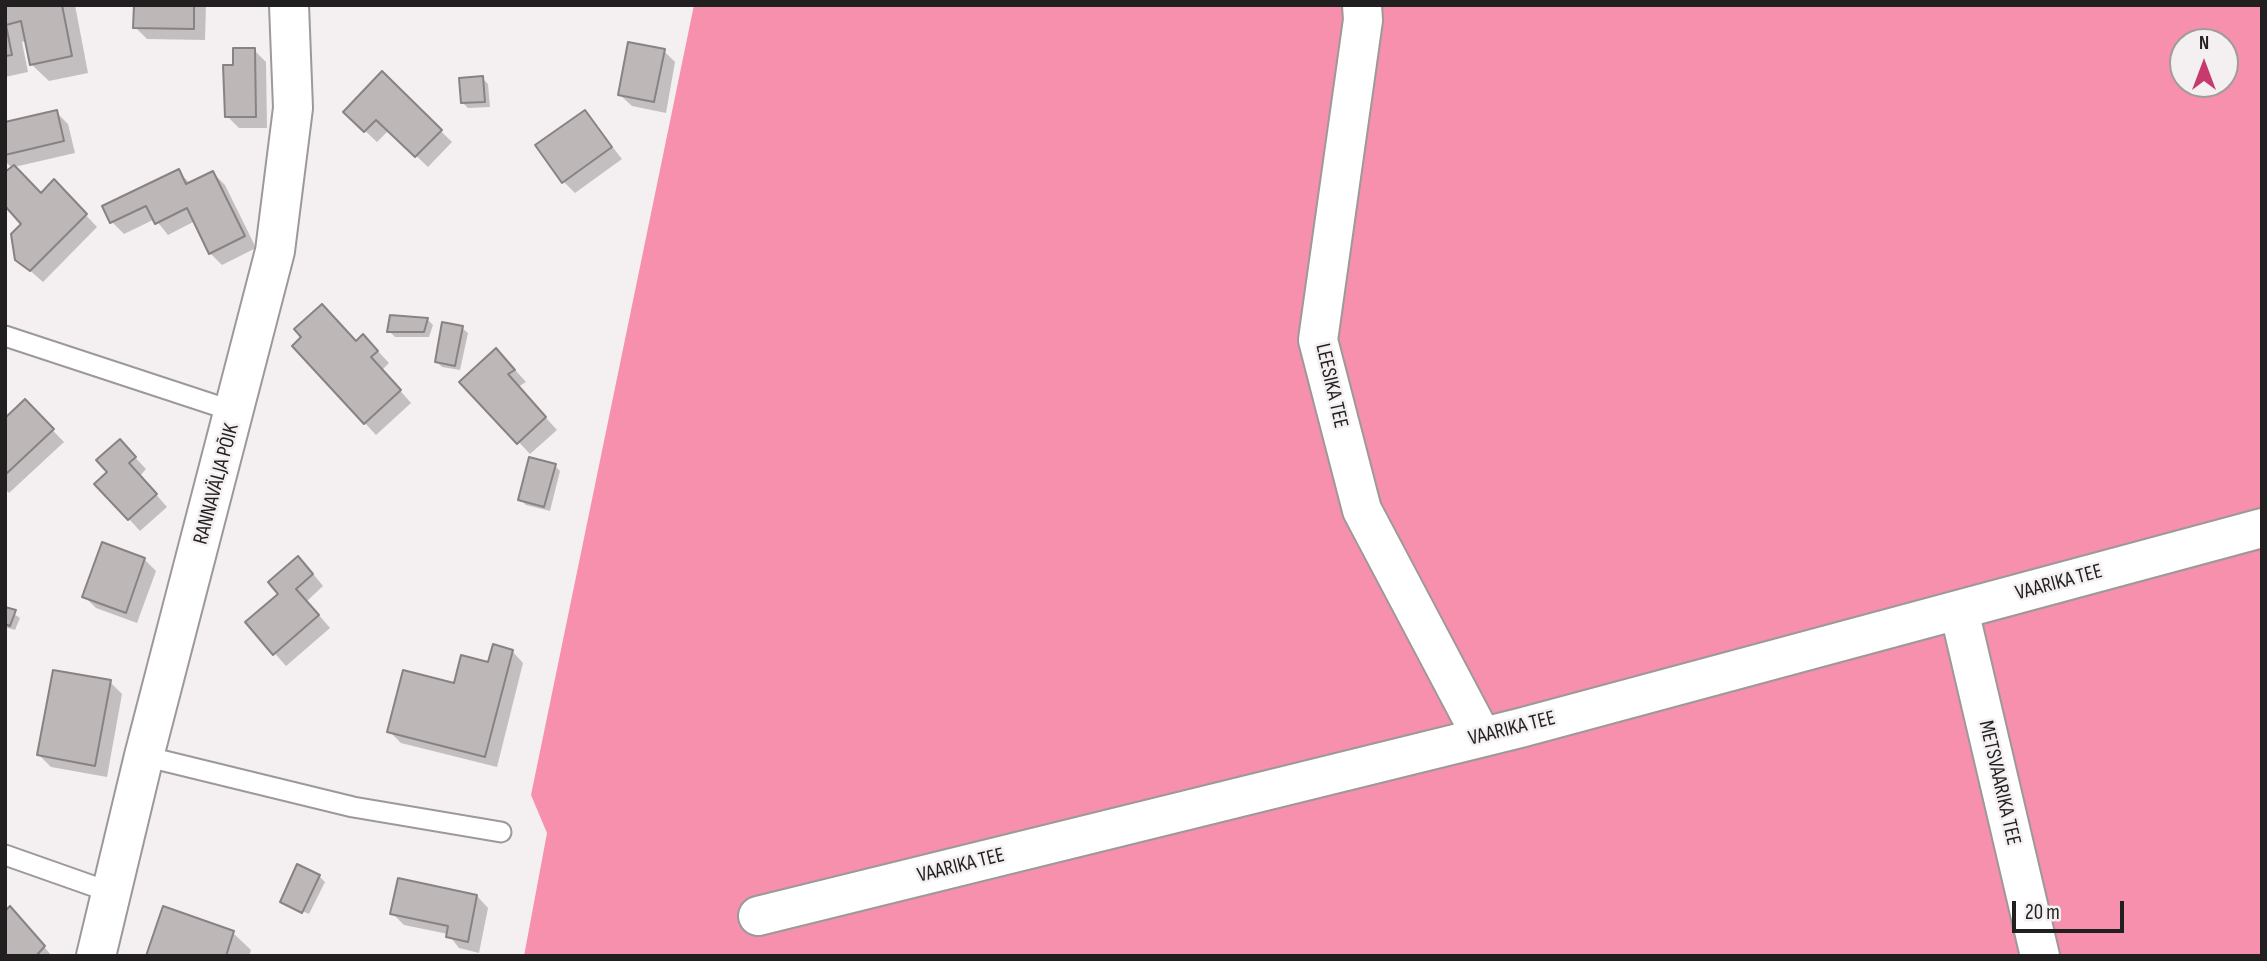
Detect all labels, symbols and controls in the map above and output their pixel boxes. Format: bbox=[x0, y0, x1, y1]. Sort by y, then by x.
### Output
north arrow bbox=[2169, 28, 2239, 98]
text: N bbox=[2199, 32, 2209, 55]
street label: LEESIKA TEE bbox=[1309, 341, 1353, 431]
street label: RANNAVÄLJA PÕIK bbox=[189, 421, 245, 547]
street label: VAARIKA TEE bbox=[2013, 559, 2105, 607]
street label: VAARIKA TEE bbox=[1466, 706, 1558, 752]
street label: METSVAARIKA TEE bbox=[1972, 718, 2026, 848]
street label: VAARIKA TEE bbox=[915, 843, 1007, 889]
scale bar bbox=[2015, 888, 2127, 932]
text: 20 m bbox=[2025, 900, 2060, 925]

